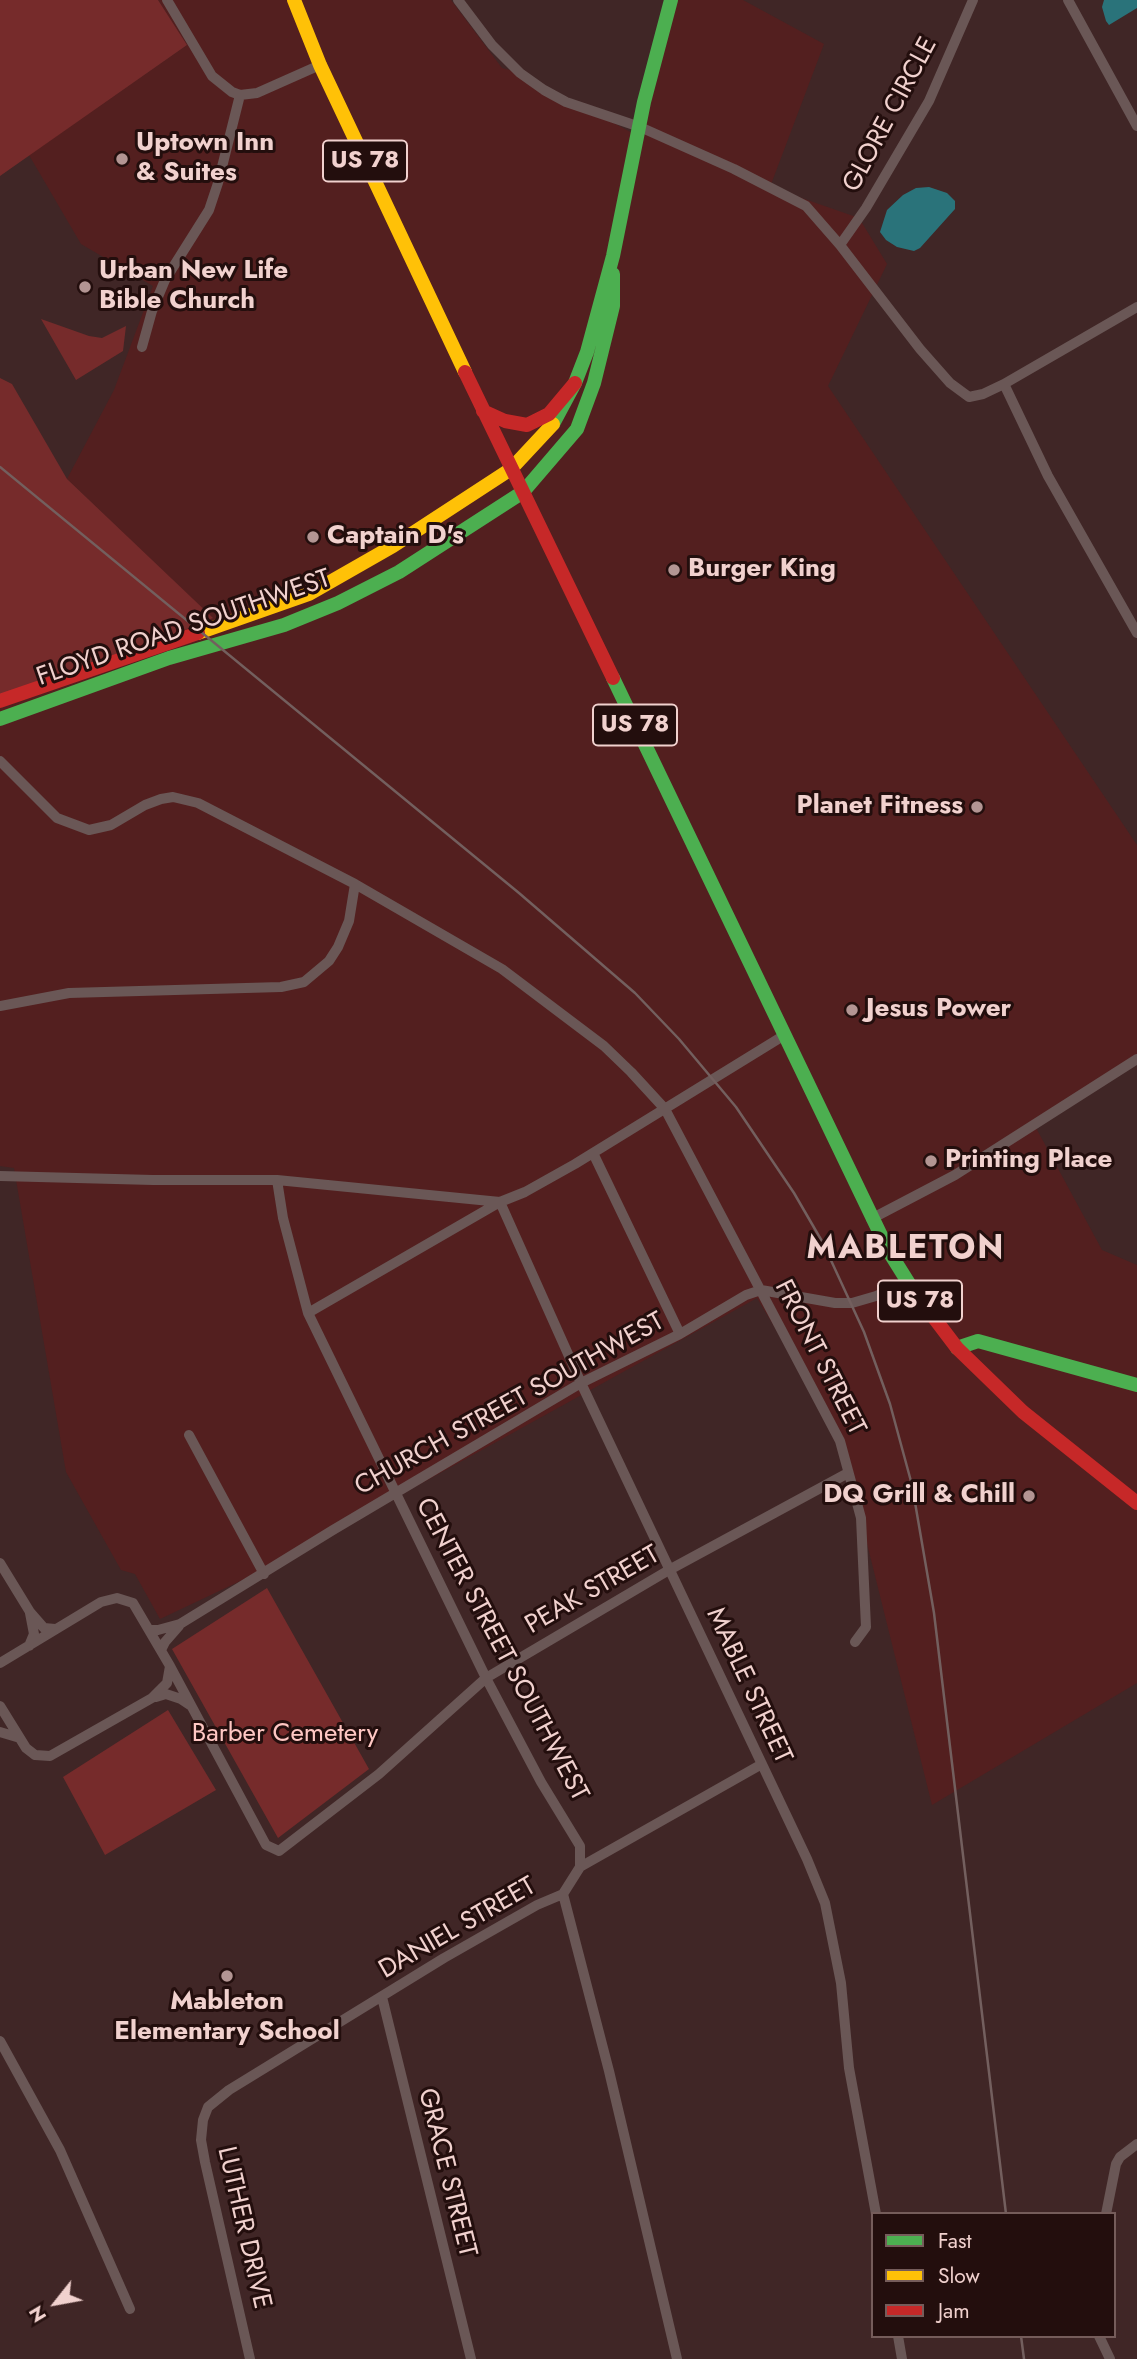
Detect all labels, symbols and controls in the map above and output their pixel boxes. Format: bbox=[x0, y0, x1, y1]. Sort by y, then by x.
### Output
street label: GLORE CIRCLE bbox=[837, 32, 945, 198]
place label: Uptown Inn & Suites bbox=[136, 128, 274, 190]
road number: US 78 bbox=[323, 140, 407, 182]
marker: Uptown Inn & Suites bbox=[114, 151, 130, 167]
place label: Urban New Life Bible Church bbox=[99, 256, 288, 318]
marker: Urban New Life Bible Church bbox=[77, 279, 93, 295]
place label: Captain D's bbox=[327, 521, 464, 553]
marker: Captain D's bbox=[305, 529, 321, 545]
place label: Burger King bbox=[688, 554, 836, 586]
marker: Burger King bbox=[666, 562, 682, 578]
street label: FLOYD ROAD SOUTHWEST bbox=[33, 564, 335, 694]
road number: US 78 bbox=[593, 704, 677, 746]
place label: Planet Fitness bbox=[796, 791, 963, 823]
marker: Planet Fitness bbox=[969, 799, 985, 815]
place label: Jesus Power bbox=[866, 994, 1011, 1026]
marker: Jesus Power bbox=[844, 1002, 860, 1018]
place label: Printing Place bbox=[945, 1145, 1113, 1177]
marker: Printing Place bbox=[923, 1153, 939, 1169]
district label: MABLETON bbox=[807, 1230, 1005, 1270]
street label: FRONT STREET bbox=[767, 1275, 871, 1441]
road number: US 78 bbox=[878, 1280, 962, 1322]
street label: CHURCH STREET SOUTHWEST bbox=[350, 1307, 670, 1503]
place label: DQ Grill & Chill bbox=[823, 1480, 1015, 1512]
marker: DQ Grill & Chill bbox=[1021, 1488, 1037, 1504]
street label: CENTER STREET SOUTHWEST bbox=[408, 1493, 594, 1807]
street label: PEAK STREET bbox=[520, 1540, 666, 1642]
street label: MABLE STREET bbox=[698, 1603, 798, 1769]
park label: Barber Cemetery bbox=[192, 1719, 378, 1751]
street label: DANIEL STREET bbox=[374, 1871, 542, 1987]
marker: Mableton Elementary School bbox=[219, 1968, 235, 1984]
place label: Mableton Elementary School bbox=[114, 1987, 340, 2048]
street label: GRACE STREET bbox=[410, 2085, 482, 2261]
street label: LUTHER DRIVE bbox=[209, 2144, 277, 2312]
legend bbox=[871, 2212, 1116, 2338]
text: Fast bbox=[938, 2226, 971, 2256]
text: Slow bbox=[938, 2261, 980, 2291]
north arrow bbox=[21, 2268, 91, 2338]
text: Jam bbox=[938, 2296, 970, 2326]
text: N bbox=[22, 2301, 53, 2327]

